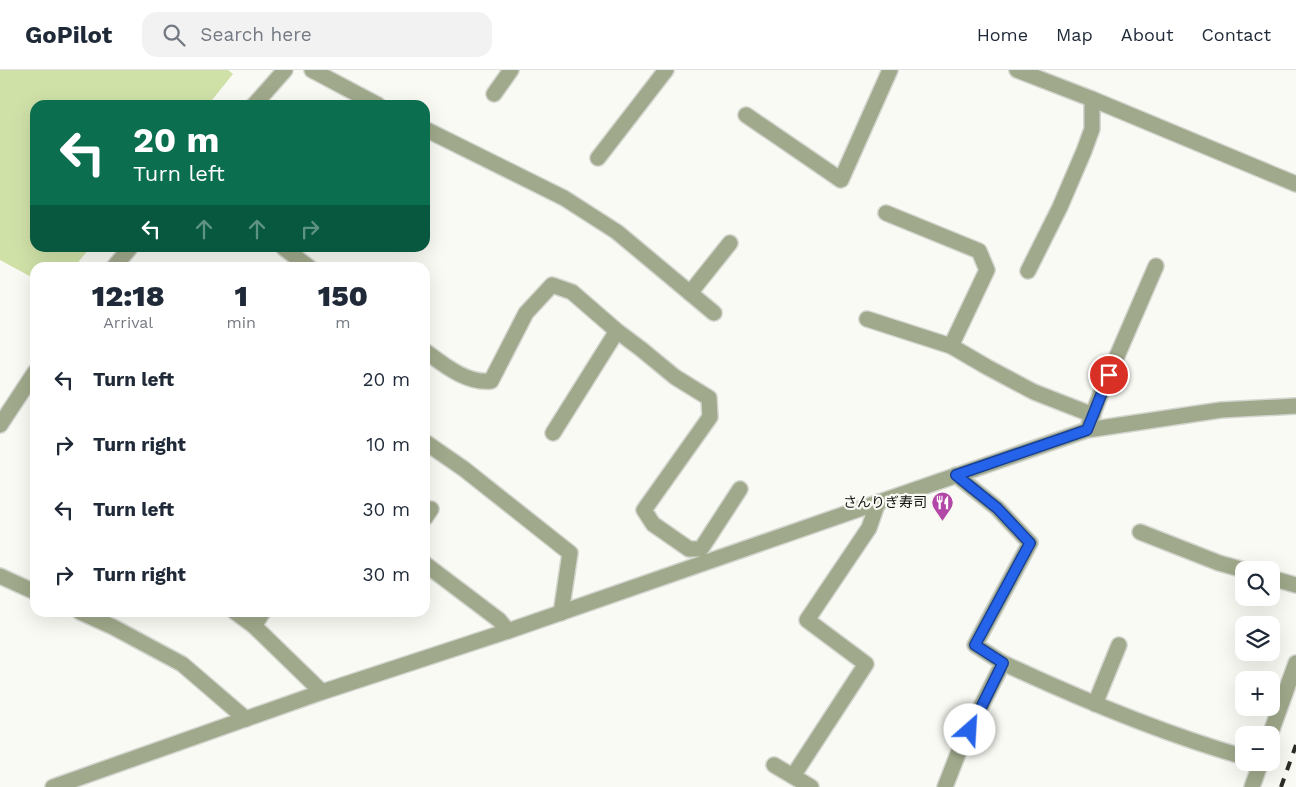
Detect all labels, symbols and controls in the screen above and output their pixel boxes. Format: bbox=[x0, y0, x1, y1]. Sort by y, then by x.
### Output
search box bbox=[142, 12, 492, 57]
text: GoPilot bbox=[25, 21, 112, 49]
icon: search bbox=[160, 21, 188, 49]
text: Search here bbox=[200, 23, 312, 46]
text: Home bbox=[977, 24, 1028, 45]
text: Map bbox=[1056, 24, 1093, 45]
text: About bbox=[1121, 24, 1173, 45]
text: Contact bbox=[1201, 24, 1271, 45]
text: 20 m bbox=[133, 119, 219, 161]
icon: left bbox=[50, 120, 115, 185]
text: Turn left bbox=[133, 161, 225, 186]
icon: left bbox=[137, 215, 165, 243]
icon: ahead bbox=[190, 215, 218, 243]
icon: ahead bbox=[243, 215, 271, 243]
icon: right bbox=[296, 215, 324, 243]
text: 12:18 bbox=[92, 278, 165, 313]
text: 1 bbox=[235, 278, 248, 313]
text: 150 bbox=[318, 278, 368, 313]
text: Arrival bbox=[103, 313, 153, 332]
text: min bbox=[227, 313, 256, 332]
text: m bbox=[335, 313, 351, 332]
pin bbox=[1088, 354, 1130, 396]
icon: arrive bbox=[1095, 361, 1123, 389]
icon: left bbox=[50, 366, 78, 394]
text: Turn left bbox=[93, 368, 174, 391]
text: 20 m bbox=[363, 368, 410, 391]
icon: right bbox=[50, 431, 78, 459]
text: Turn right bbox=[93, 433, 186, 456]
text: 10 m bbox=[366, 433, 410, 456]
restaurant icon: さんりぎ寿司 bbox=[931, 490, 955, 521]
place label: さんりぎ寿司 bbox=[843, 494, 927, 510]
icon: left bbox=[50, 496, 78, 524]
text: Turn left bbox=[93, 498, 174, 521]
text: 30 m bbox=[363, 498, 410, 521]
icon: right bbox=[50, 561, 78, 589]
map controls bbox=[1235, 561, 1280, 771]
button: search bbox=[1235, 561, 1280, 606]
text: Turn right bbox=[93, 563, 186, 586]
text: 30 m bbox=[363, 563, 410, 586]
button: layers bbox=[1235, 616, 1280, 661]
button: + bbox=[1235, 671, 1280, 716]
position arrow bbox=[943, 703, 995, 755]
button: − bbox=[1235, 726, 1280, 771]

